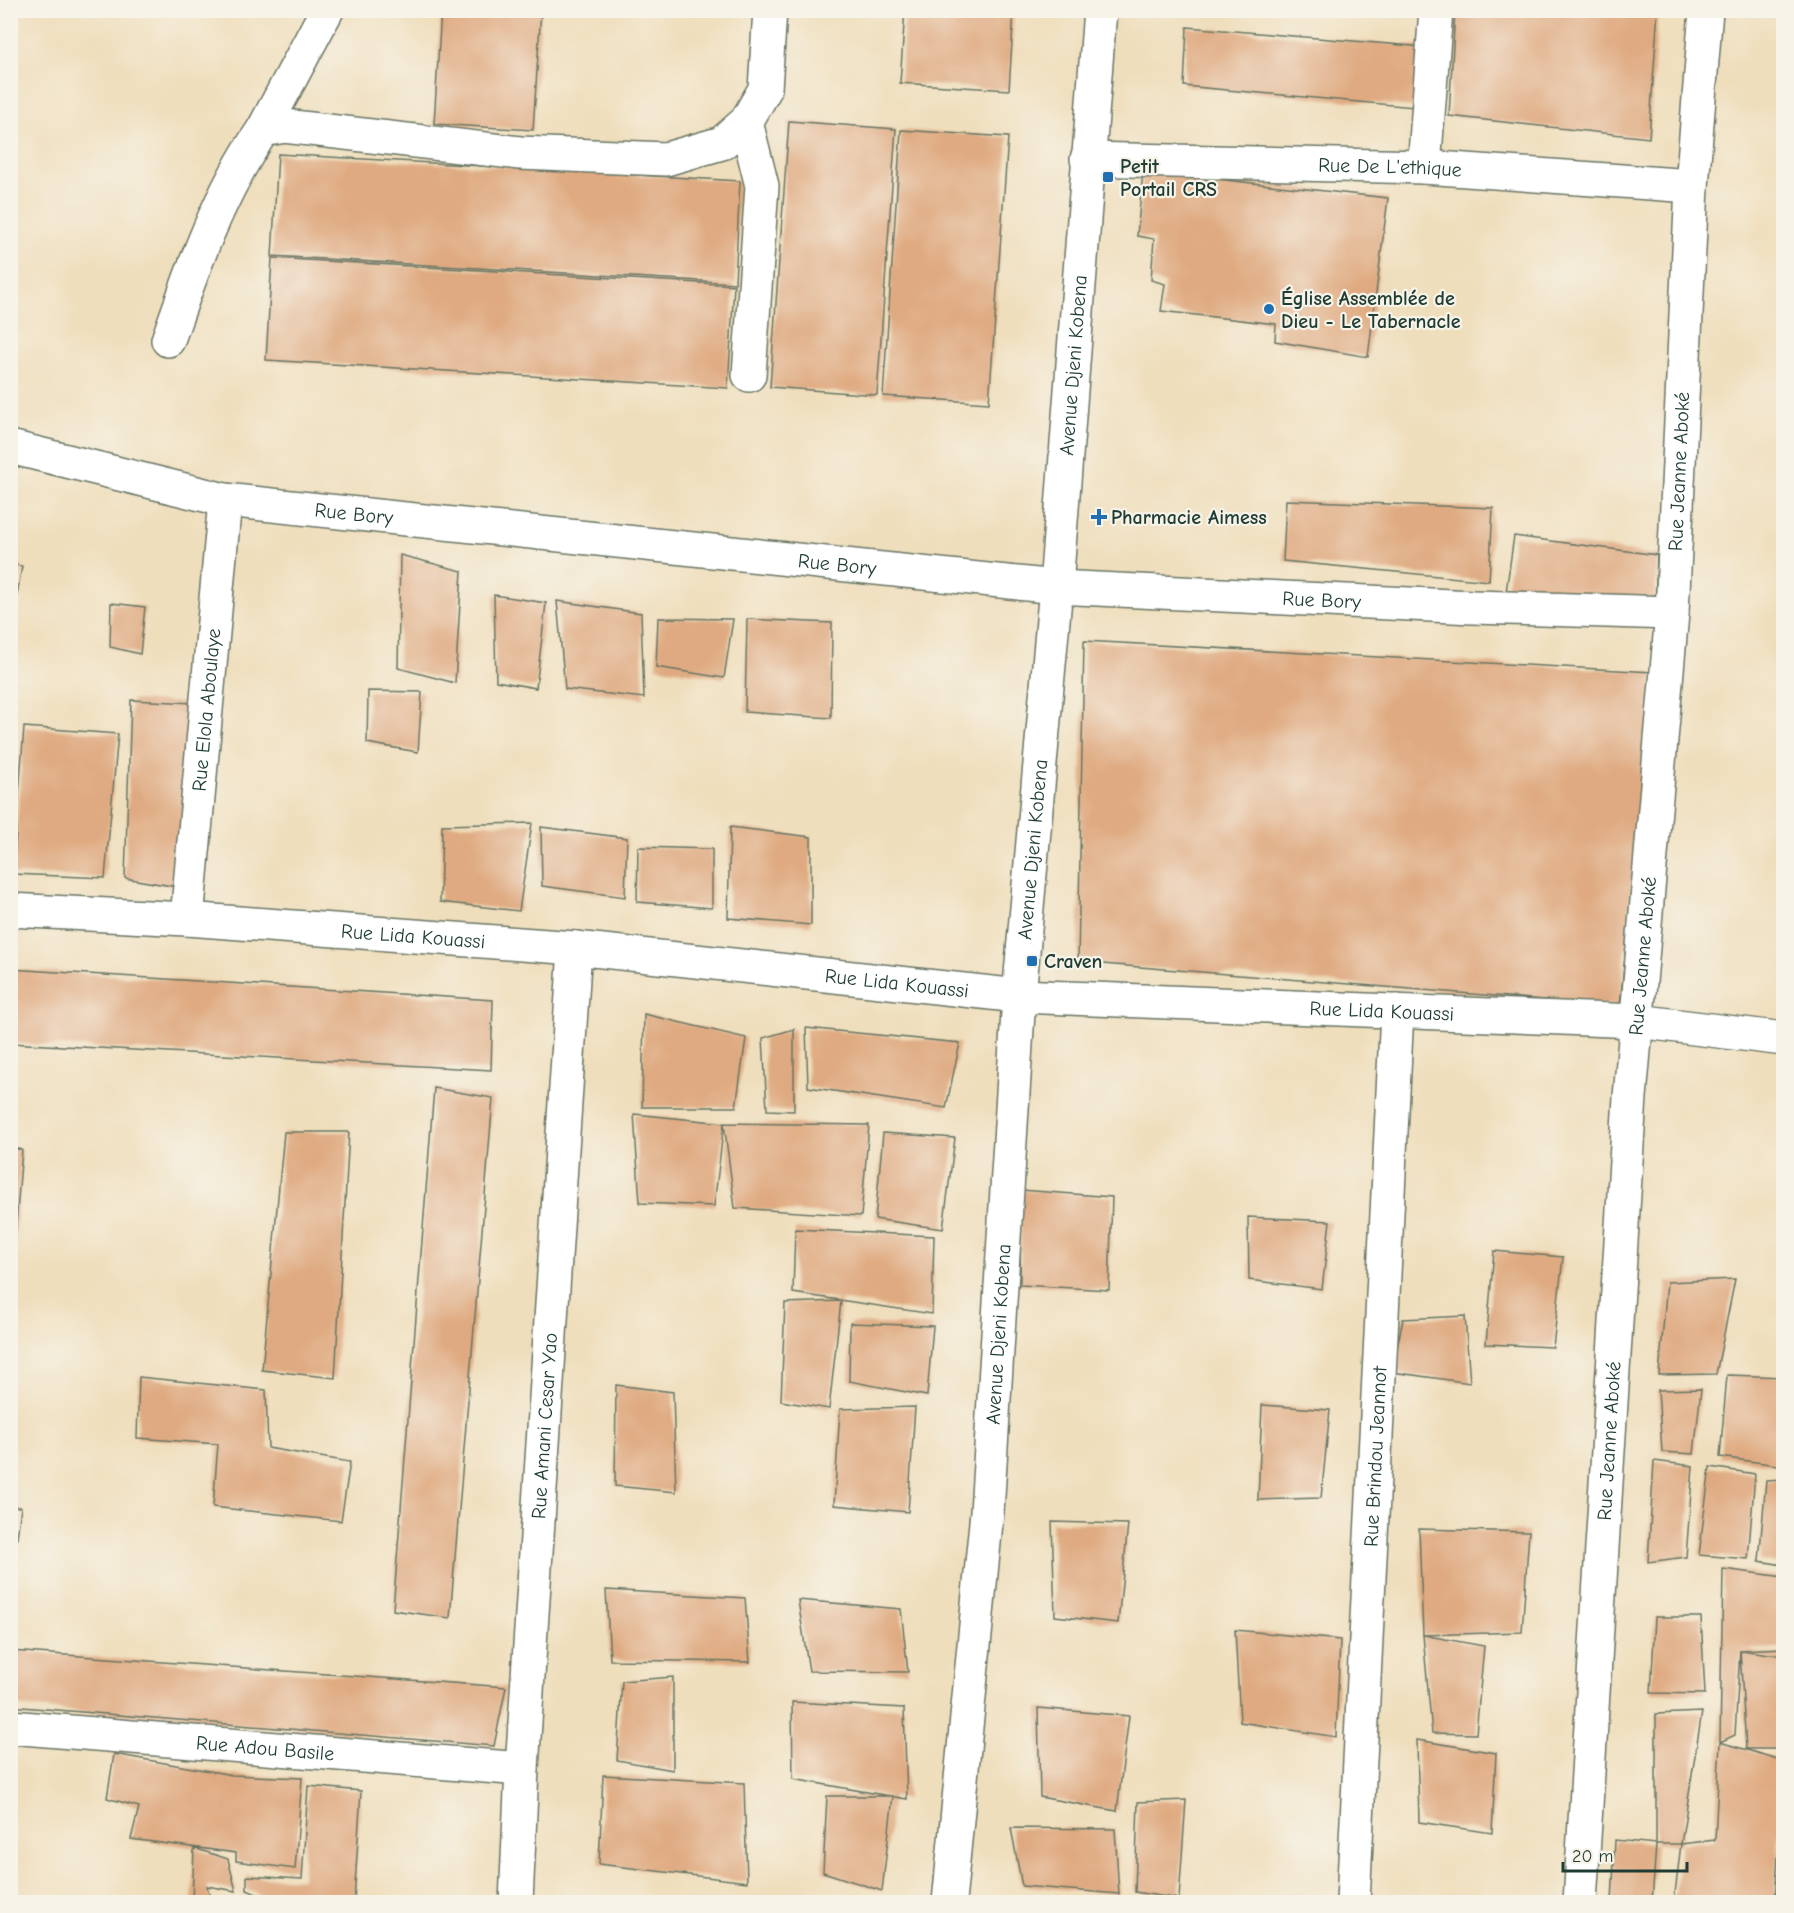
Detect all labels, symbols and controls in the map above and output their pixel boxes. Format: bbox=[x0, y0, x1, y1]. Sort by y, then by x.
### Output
street label: Rue De L'ethique bbox=[1318, 153, 1462, 182]
place label: Petit Portail CRS bbox=[1120, 155, 1217, 201]
marker: Petit Portail CRS bbox=[1101, 170, 1115, 184]
street label: Avenue Djeni Kobena bbox=[1055, 274, 1092, 456]
place label: Église Assemblée de Dieu - Le Tabernacle bbox=[1281, 286, 1461, 333]
marker: Église Assemblée de Dieu - Le Tabernacle bbox=[1262, 302, 1276, 316]
street label: Rue Jeanne Aboké bbox=[1664, 391, 1694, 552]
street label: Rue Bory bbox=[313, 498, 394, 530]
place label: Pharmacie Aimess bbox=[1111, 506, 1267, 529]
marker: Pharmacie Aimess bbox=[1092, 510, 1106, 524]
street label: Rue Bory bbox=[797, 549, 878, 580]
street label: Rue Bory bbox=[1282, 587, 1362, 614]
street label: Rue Elola Aboulaye bbox=[188, 627, 225, 793]
street label: Avenue Djeni Kobena bbox=[1013, 758, 1052, 941]
street label: Rue Jeanne Aboké bbox=[1624, 876, 1661, 1037]
street label: Rue Lida Kouassi bbox=[340, 920, 486, 953]
place label: Craven bbox=[1044, 950, 1102, 973]
marker: Craven bbox=[1025, 954, 1039, 968]
street label: Rue Lida Kouassi bbox=[824, 964, 970, 1002]
street label: Rue Lida Kouassi bbox=[1309, 997, 1454, 1026]
street label: Avenue Djeni Kobena bbox=[981, 1243, 1016, 1425]
street label: Rue Amani Cesar Yao bbox=[527, 1332, 562, 1520]
street label: Rue Jeanne Aboké bbox=[1593, 1361, 1626, 1521]
street label: Rue Brindou Jeannot bbox=[1360, 1364, 1392, 1547]
street label: Rue Adou Basile bbox=[195, 1731, 335, 1766]
scale bar bbox=[1563, 1835, 1688, 1873]
text: 20 m bbox=[1572, 1846, 1613, 1867]

